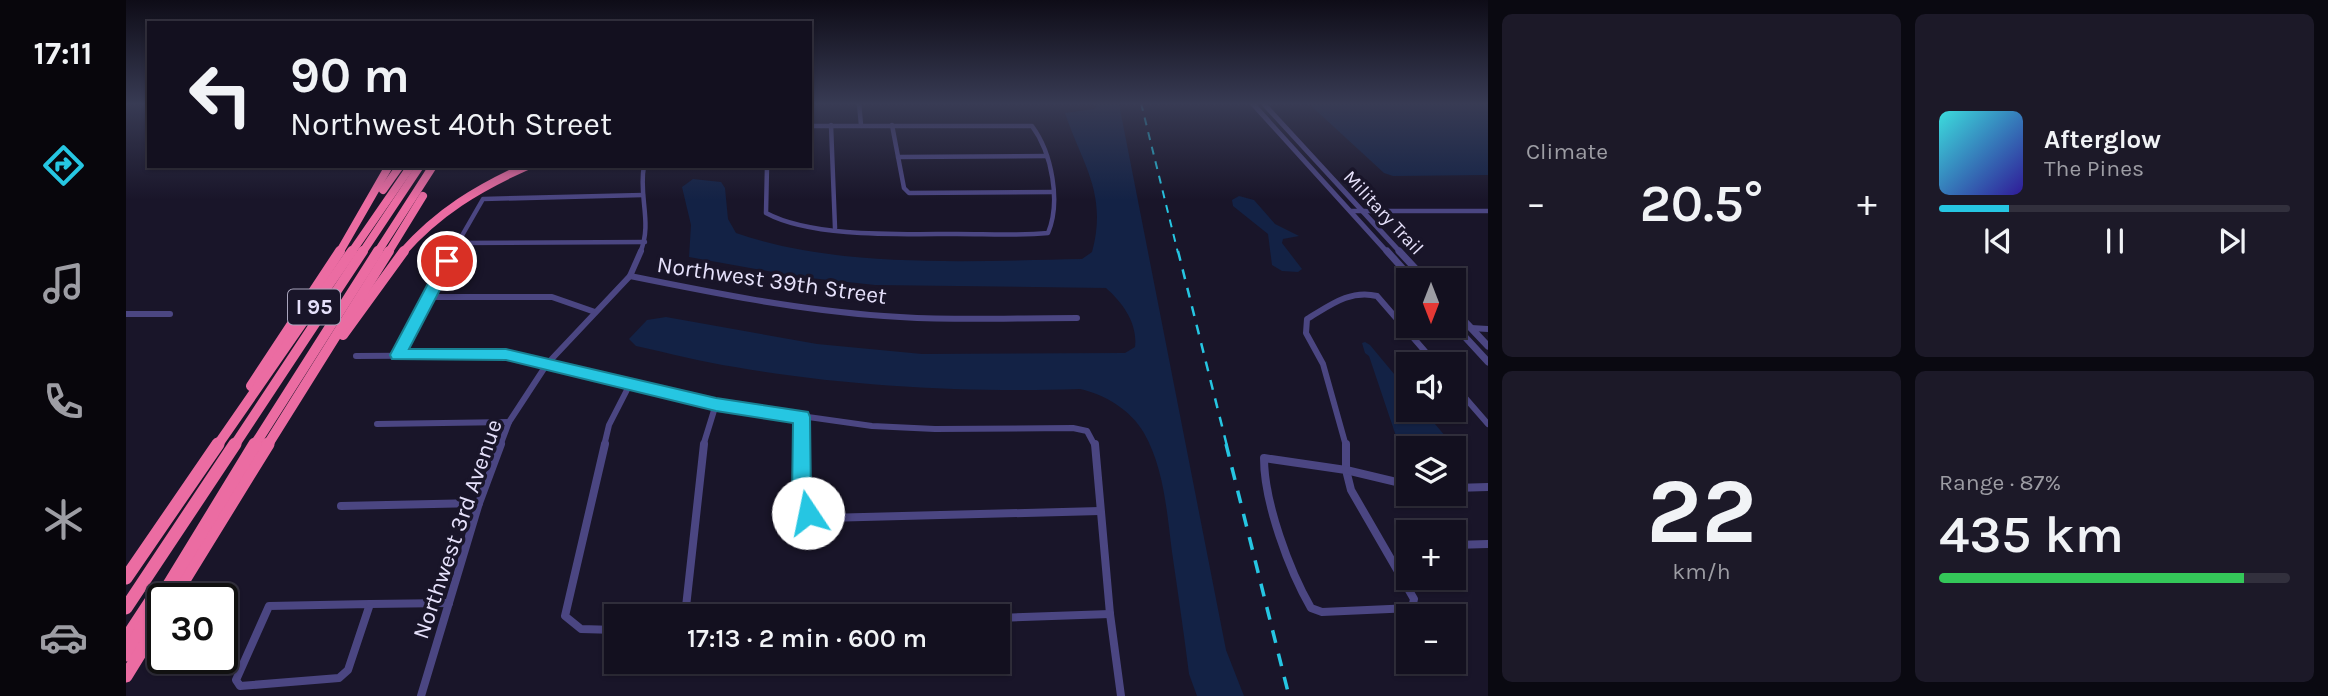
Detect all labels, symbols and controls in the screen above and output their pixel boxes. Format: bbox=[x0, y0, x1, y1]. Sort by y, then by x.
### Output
text: 17:11 bbox=[34, 35, 92, 72]
text: 90 m bbox=[290, 47, 410, 104]
icon: left bbox=[175, 49, 266, 140]
text: Northwest 40th Street bbox=[290, 106, 612, 143]
text: Afterglow bbox=[2044, 124, 2161, 155]
text: Climate bbox=[1526, 138, 1608, 165]
icon: directions bbox=[39, 141, 88, 190]
text: The Pines bbox=[2044, 155, 2144, 182]
street label: Military Trail bbox=[1339, 166, 1428, 259]
text: 20.5° bbox=[1640, 173, 1763, 234]
text: − bbox=[1526, 181, 1546, 226]
text: + bbox=[1857, 181, 1877, 226]
icon: previous bbox=[1979, 222, 2017, 260]
icon: pause bbox=[2096, 222, 2134, 260]
icon: next bbox=[2213, 222, 2251, 260]
pin bbox=[417, 231, 477, 291]
icon: arrive bbox=[428, 242, 466, 280]
street label: Northwest 39th Street bbox=[655, 251, 889, 310]
icon: music bbox=[39, 259, 88, 308]
north arrow bbox=[1396, 268, 1466, 338]
map controls bbox=[1396, 268, 1466, 674]
road number: I 95 bbox=[288, 290, 340, 324]
button: sound bbox=[1396, 352, 1466, 422]
icon: phone bbox=[39, 377, 88, 426]
street label: Northwest 3rd Avenue bbox=[407, 416, 508, 643]
button: layers bbox=[1396, 436, 1466, 506]
text: 22 bbox=[1646, 459, 1757, 565]
text: Range · 87% bbox=[1939, 469, 2061, 496]
position arrow bbox=[771, 476, 845, 550]
icon: climate bbox=[39, 495, 88, 544]
text: 435 km bbox=[1939, 504, 2124, 565]
button: + bbox=[1396, 520, 1466, 590]
text: km/h bbox=[1672, 558, 1731, 585]
speed limit sign: 30 bbox=[147, 583, 238, 674]
button: − bbox=[1396, 604, 1466, 674]
icon: car bbox=[39, 613, 88, 662]
text: 17:13 · 2 min · 600 m bbox=[687, 623, 927, 654]

